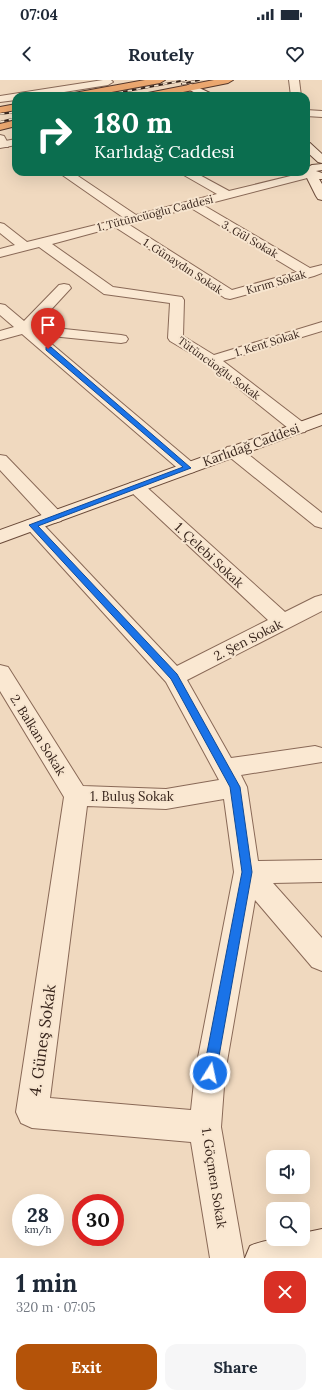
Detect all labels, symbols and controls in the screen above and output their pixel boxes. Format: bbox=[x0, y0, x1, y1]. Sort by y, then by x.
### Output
text: 07:04 bbox=[20, 5, 58, 24]
icon: back bbox=[16, 43, 38, 65]
text: Routely bbox=[128, 43, 194, 66]
icon: heart bbox=[284, 43, 306, 65]
text: 180 m bbox=[94, 105, 172, 141]
icon: right bbox=[28, 108, 80, 160]
text: Karlıdağ Caddesi bbox=[94, 140, 235, 163]
street label: 1. Tütüncüoğlu Caddesi bbox=[96, 192, 214, 234]
street label: 3. Gül Sokak bbox=[219, 217, 281, 261]
street label: 1. Günaydın Sokak bbox=[141, 235, 225, 297]
street label: Kırım Sokak bbox=[245, 267, 307, 297]
pin bbox=[31, 308, 65, 349]
icon: arrive bbox=[37, 314, 59, 336]
street label: 1. Kent Sokak bbox=[233, 327, 301, 359]
street label: Tütüncüoğlu Sokak bbox=[175, 333, 263, 403]
street label: Karlıdağ Caddesi bbox=[200, 420, 302, 470]
street label: 1. Çelebi Sokak bbox=[171, 519, 247, 591]
street label: 2. Şen Sokak bbox=[211, 615, 285, 665]
street label: 2. Balkan Sokak bbox=[6, 691, 70, 779]
street label: 1. Buluş Sokak bbox=[90, 788, 174, 805]
street label: 4. Güneş Sokak bbox=[24, 983, 60, 1097]
position arrow bbox=[189, 1052, 231, 1094]
street label: 1. Göçmen Sokak bbox=[198, 1127, 230, 1229]
map controls bbox=[266, 1150, 310, 1246]
button: sound bbox=[266, 1150, 310, 1194]
speed limit sign: 30 bbox=[72, 1194, 124, 1246]
text: 28 bbox=[27, 1202, 49, 1227]
button: search bbox=[266, 1202, 310, 1246]
text: km/h bbox=[24, 1223, 52, 1236]
text: 1 min bbox=[16, 1268, 77, 1299]
button: close bbox=[264, 1271, 306, 1313]
text: 320 m · 07:05 bbox=[16, 1299, 96, 1316]
button: Exit bbox=[16, 1344, 157, 1390]
button: Share bbox=[165, 1344, 306, 1390]

